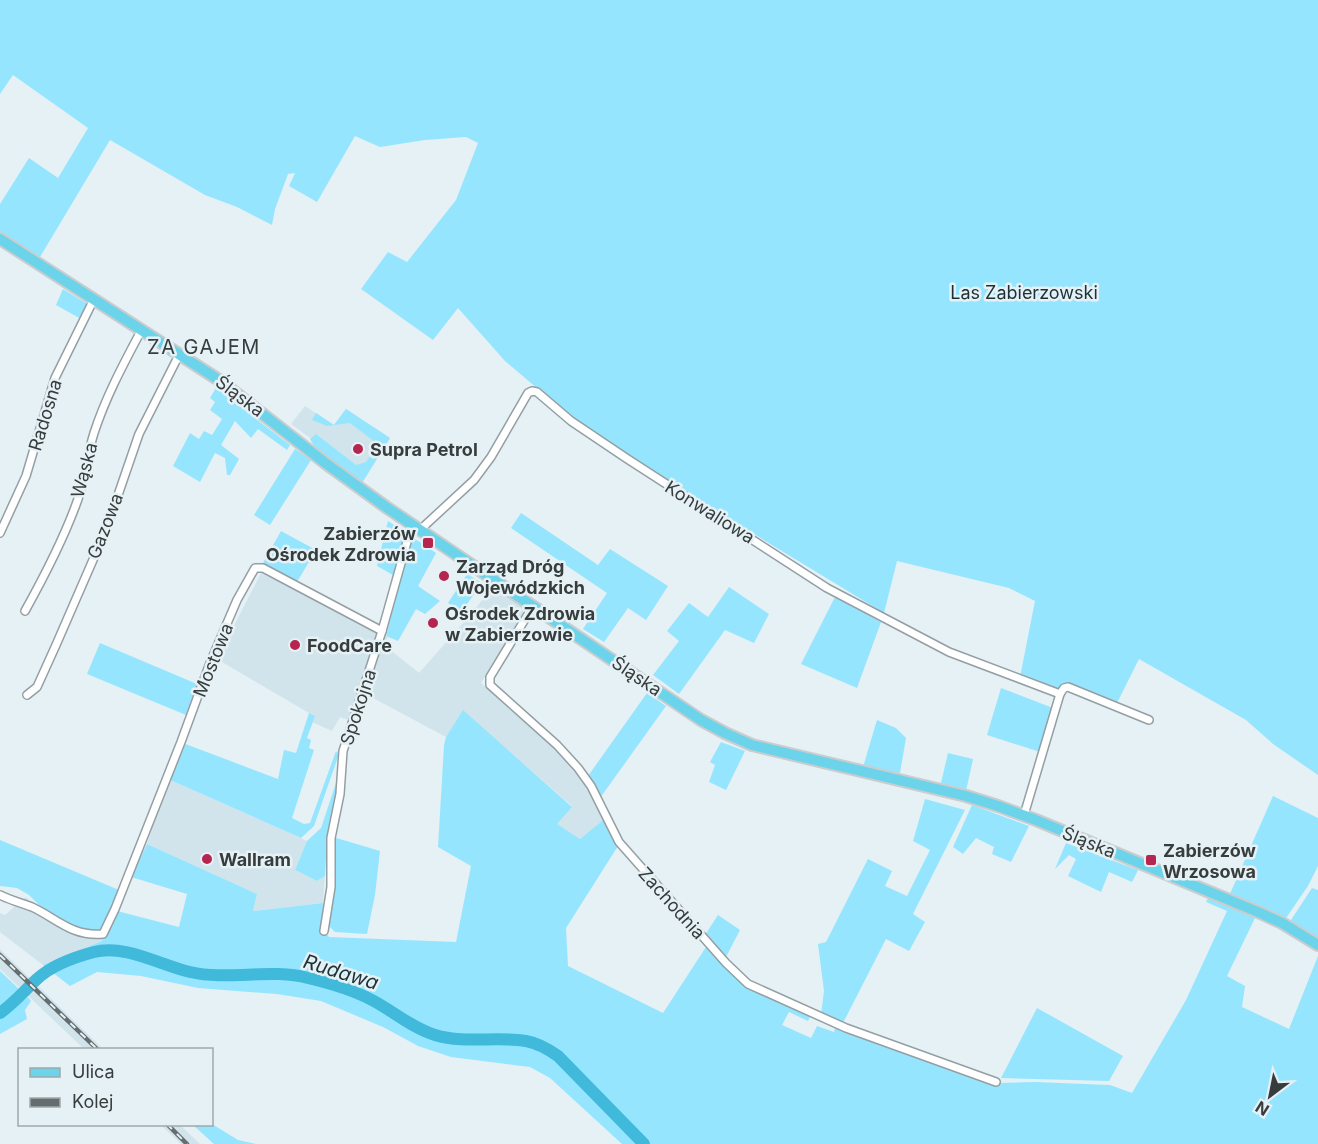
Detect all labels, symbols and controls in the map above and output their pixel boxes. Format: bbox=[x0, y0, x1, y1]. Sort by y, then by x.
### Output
park label: Las Zabierzowski bbox=[950, 282, 1098, 303]
district label: ZA GAJEM bbox=[147, 335, 261, 359]
street label: Śląska bbox=[212, 370, 269, 421]
street label: Radosna bbox=[24, 377, 66, 453]
place label: Supra Petrol bbox=[370, 439, 478, 460]
street label: Wąska bbox=[67, 440, 101, 500]
marker: Supra Petrol bbox=[351, 442, 365, 456]
street label: Konwaliowa bbox=[661, 476, 759, 548]
street label: Gazowa bbox=[83, 490, 127, 562]
place label: Zabierzów Ośrodek Zdrowia bbox=[266, 523, 417, 565]
marker: Zabierzów Ośrodek Zdrowia bbox=[421, 536, 435, 550]
place label: Zarząd Dróg Wojewódzkich bbox=[456, 556, 585, 598]
marker: Zarząd Dróg Wojewódzkich bbox=[437, 569, 451, 583]
place label: Ośrodek Zdrowia w Zabierzowie bbox=[445, 603, 595, 645]
marker: Ośrodek Zdrowia w Zabierzowie bbox=[426, 616, 440, 630]
street label: Mostowa bbox=[189, 620, 237, 700]
place label: FoodCare bbox=[307, 635, 392, 656]
marker: FoodCare bbox=[288, 638, 302, 652]
street label: Śląska bbox=[608, 651, 666, 700]
street label: Spokojna bbox=[336, 666, 380, 748]
street label: Śląska bbox=[1059, 821, 1119, 862]
place label: Zabierzów Wrzosowa bbox=[1163, 840, 1256, 882]
place label: Wallram bbox=[219, 849, 291, 870]
marker: Wallram bbox=[200, 852, 214, 866]
marker: Zabierzów Wrzosowa bbox=[1144, 853, 1158, 867]
street label: Zachodnia bbox=[634, 863, 710, 943]
water label: Rudawa bbox=[300, 949, 382, 995]
legend bbox=[18, 1048, 213, 1126]
text: Ulica bbox=[72, 1061, 115, 1082]
north arrow bbox=[1240, 1066, 1300, 1126]
text: Kolej bbox=[72, 1091, 113, 1112]
text: N bbox=[1252, 1097, 1273, 1120]

